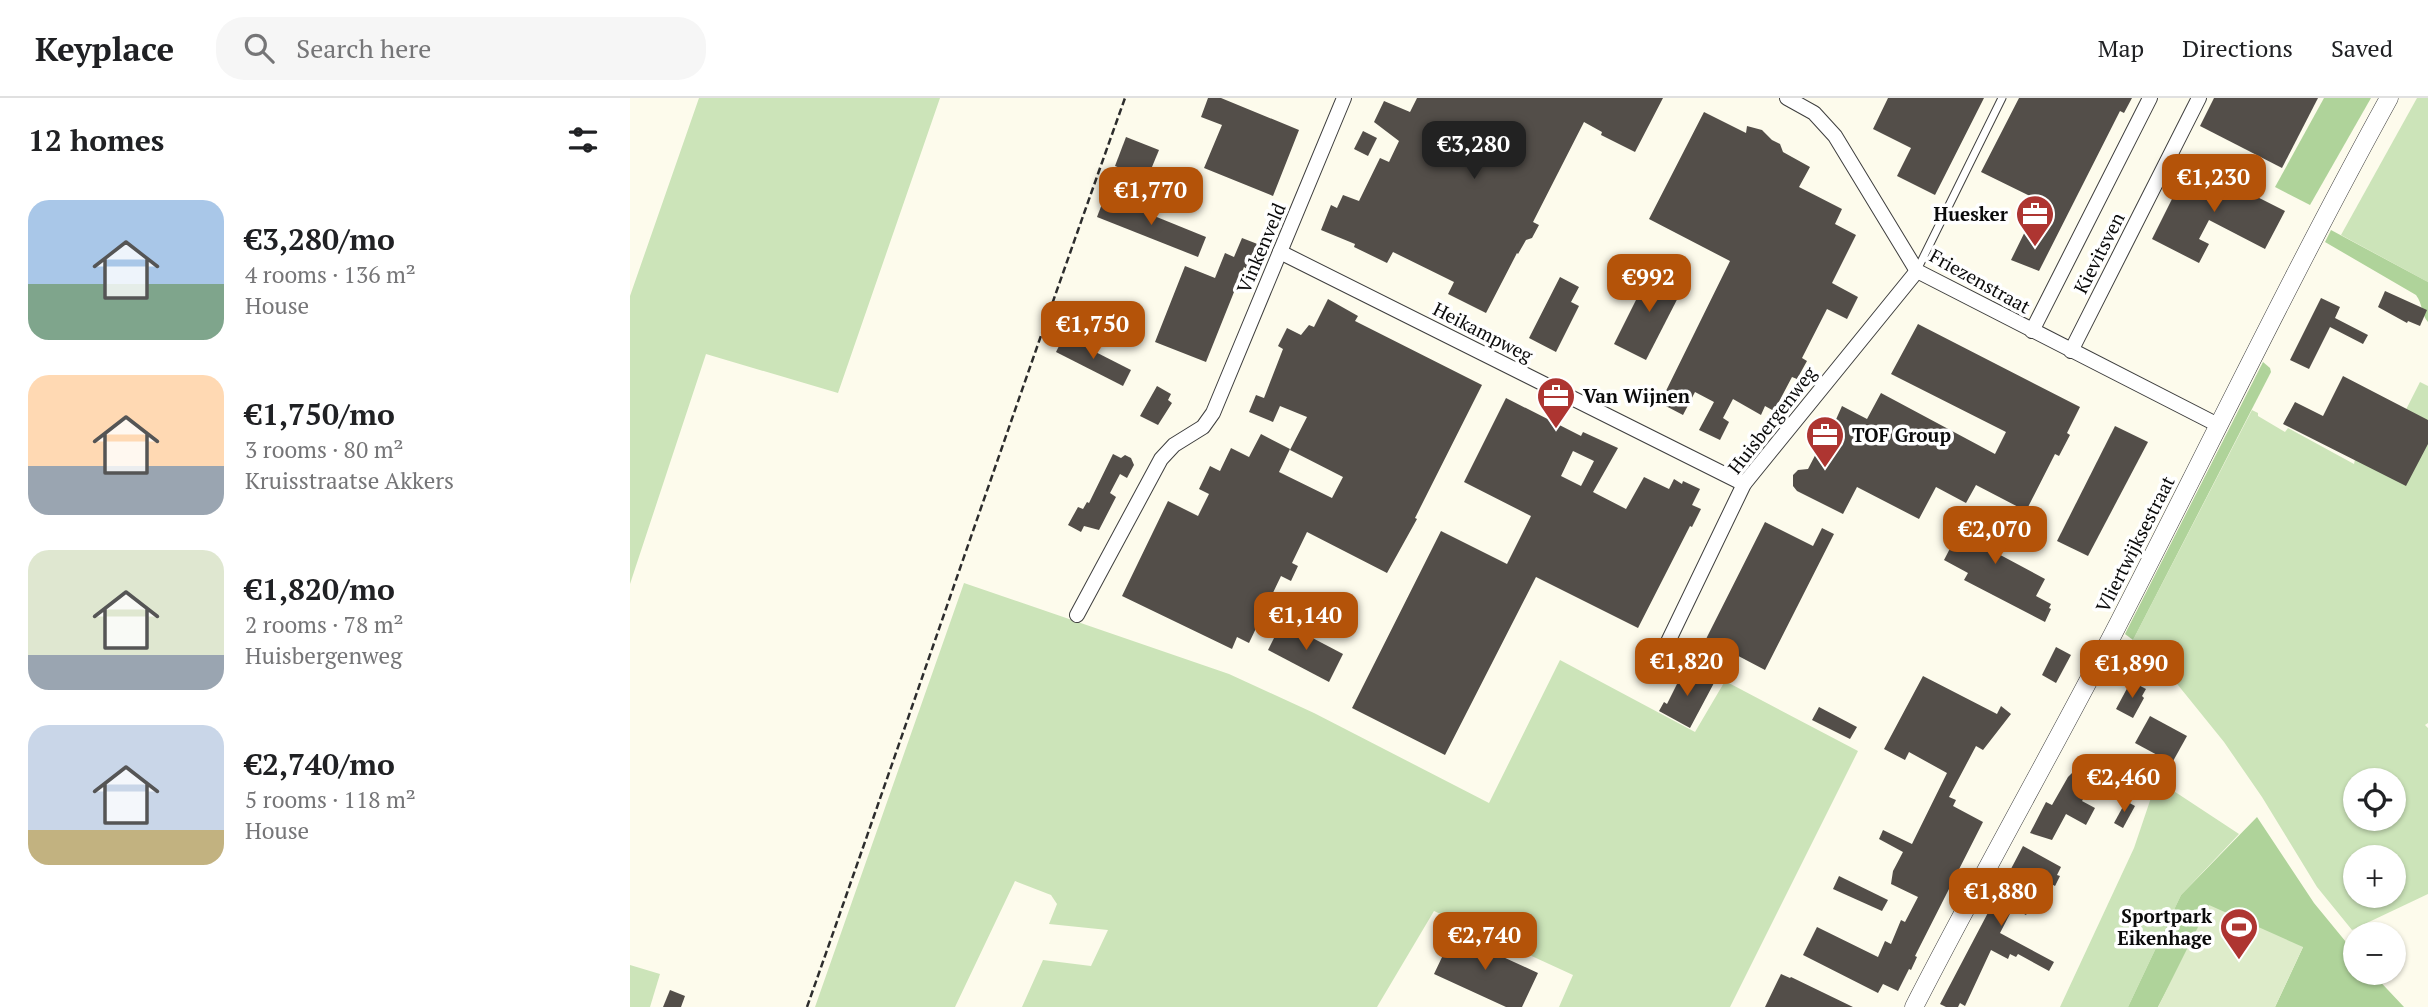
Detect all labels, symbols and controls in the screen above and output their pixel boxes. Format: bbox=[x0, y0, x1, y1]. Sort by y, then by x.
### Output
search box bbox=[216, 17, 706, 80]
text: Keyplace bbox=[35, 27, 174, 70]
icon: search bbox=[240, 29, 278, 67]
text: Search here bbox=[296, 31, 431, 65]
text: Map bbox=[2098, 32, 2144, 64]
text: Directions bbox=[2182, 32, 2293, 64]
text: Saved bbox=[2331, 32, 2393, 64]
text: 12 homes bbox=[28, 120, 164, 160]
icon: filters bbox=[564, 121, 602, 159]
pin: €3,280 bbox=[1417, 122, 1531, 181]
text: €3,280 bbox=[1438, 128, 1510, 159]
pin: €1,230 bbox=[2157, 155, 2271, 214]
text: €1,230 bbox=[2178, 161, 2250, 192]
pin: €1,770 bbox=[1094, 167, 1208, 227]
text: €1,770 bbox=[1115, 174, 1187, 205]
office icon: Huesker bbox=[2014, 193, 2056, 248]
street label: Vinkenveld bbox=[1230, 199, 1291, 297]
place label: Huesker bbox=[1934, 201, 2009, 226]
street label: Kievitsven bbox=[2067, 208, 2130, 298]
text: €3,280/mo bbox=[245, 219, 395, 259]
icon: home bbox=[84, 228, 168, 312]
street label: Friezenstraat bbox=[1925, 243, 2035, 319]
pin: €992 bbox=[1608, 254, 1690, 314]
text: 4 rooms · 136 m² bbox=[245, 259, 416, 290]
text: €992 bbox=[1623, 261, 1675, 292]
text: House bbox=[245, 290, 309, 321]
street label: Heikampweg bbox=[1429, 296, 1538, 368]
pin: €1,750 bbox=[1036, 302, 1150, 361]
text: €1,750 bbox=[1057, 308, 1129, 339]
street label: Huisbergenweg bbox=[1722, 360, 1822, 479]
office icon: Van Wijnen bbox=[1535, 375, 1577, 430]
place label: Van Wijnen bbox=[1583, 383, 1691, 408]
text: €1,750/mo bbox=[245, 394, 395, 434]
icon: home bbox=[84, 403, 168, 487]
office icon: TOF Group bbox=[1804, 414, 1846, 469]
place label: TOF Group bbox=[1852, 422, 1951, 447]
text: 3 rooms · 80 m² bbox=[245, 434, 404, 465]
text: Kruisstraatse Akkers bbox=[245, 465, 454, 496]
street label: Vliertwijksestraat bbox=[2089, 471, 2180, 616]
pin: €2,070 bbox=[1938, 506, 2052, 566]
text: €2,070 bbox=[1959, 513, 2031, 544]
text: €1,820/mo bbox=[245, 569, 395, 609]
icon: home bbox=[84, 578, 168, 662]
pin: €1,140 bbox=[1249, 592, 1363, 652]
text: €1,140 bbox=[1270, 599, 1342, 630]
text: 2 rooms · 78 m² bbox=[245, 609, 404, 640]
pin: €1,820 bbox=[1630, 638, 1744, 698]
text: Huisbergenweg bbox=[245, 640, 402, 671]
pin: €1,890 bbox=[2075, 640, 2189, 700]
text: €1,820 bbox=[1651, 645, 1723, 676]
text: €1,890 bbox=[2096, 647, 2168, 678]
text: €2,740/mo bbox=[245, 744, 395, 784]
icon: home bbox=[84, 753, 168, 837]
pin: €2,460 bbox=[2067, 754, 2181, 814]
text: €2,460 bbox=[2088, 761, 2160, 792]
map controls bbox=[2343, 768, 2406, 985]
button: locate bbox=[2343, 768, 2406, 831]
text: 5 rooms · 118 m² bbox=[245, 784, 416, 815]
text: House bbox=[245, 815, 309, 846]
button: + bbox=[2343, 845, 2406, 908]
pin: €1,880 bbox=[1944, 868, 2058, 928]
text: €1,880 bbox=[1965, 875, 2037, 906]
place label: Sportpark Eikenhage bbox=[2117, 903, 2213, 950]
sports icon: Sportpark Eikenhage bbox=[2218, 906, 2260, 961]
pin: €2,740 bbox=[1428, 912, 1542, 972]
text: €2,740 bbox=[1449, 919, 1521, 950]
button: − bbox=[2343, 922, 2406, 985]

